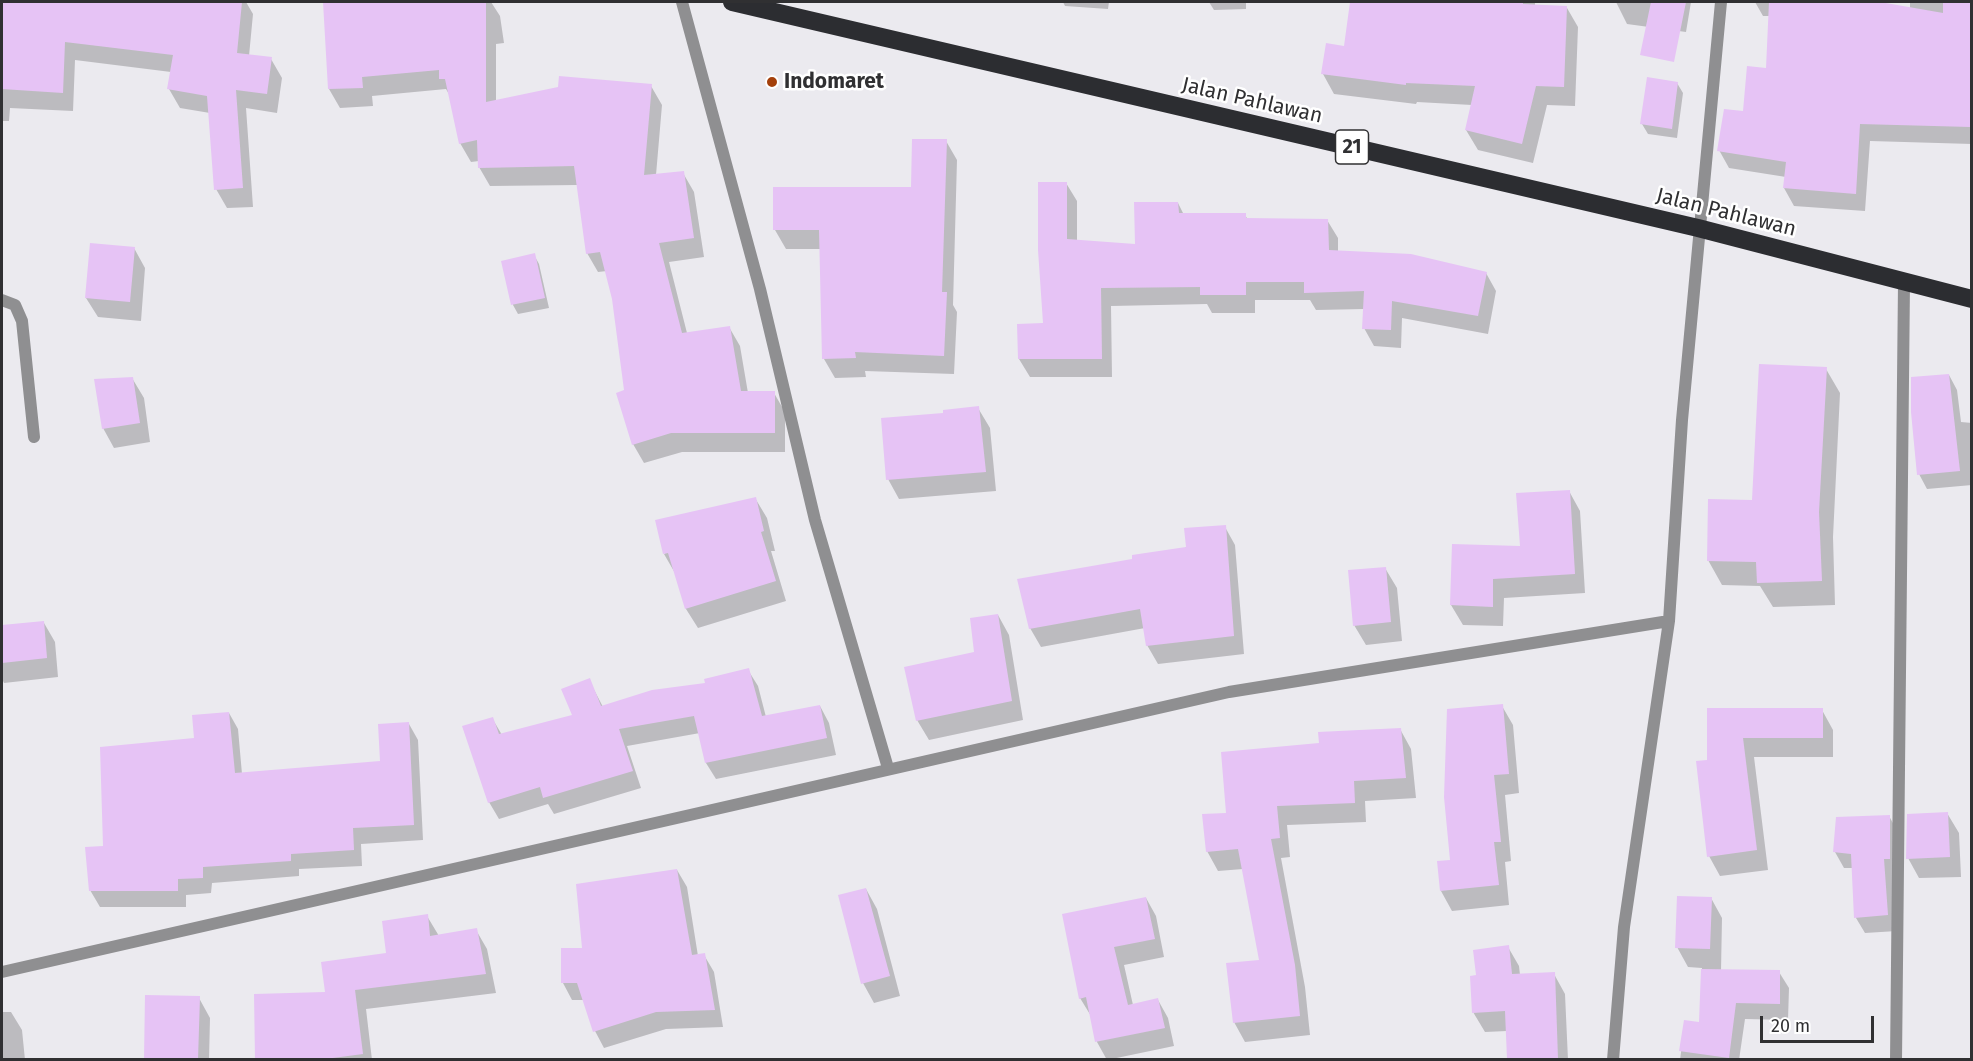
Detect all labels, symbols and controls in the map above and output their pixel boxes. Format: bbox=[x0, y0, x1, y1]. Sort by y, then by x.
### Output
place label: Indomaret bbox=[784, 69, 884, 95]
street label: Jalan Pahlawan bbox=[1179, 73, 1325, 129]
marker: Indomaret bbox=[765, 75, 779, 89]
road number: 21 bbox=[1336, 130, 1368, 164]
street label: Jalan Pahlawan bbox=[1653, 183, 1799, 243]
scale bar bbox=[1763, 1004, 1877, 1042]
text: 20 m bbox=[1771, 1015, 1810, 1037]

